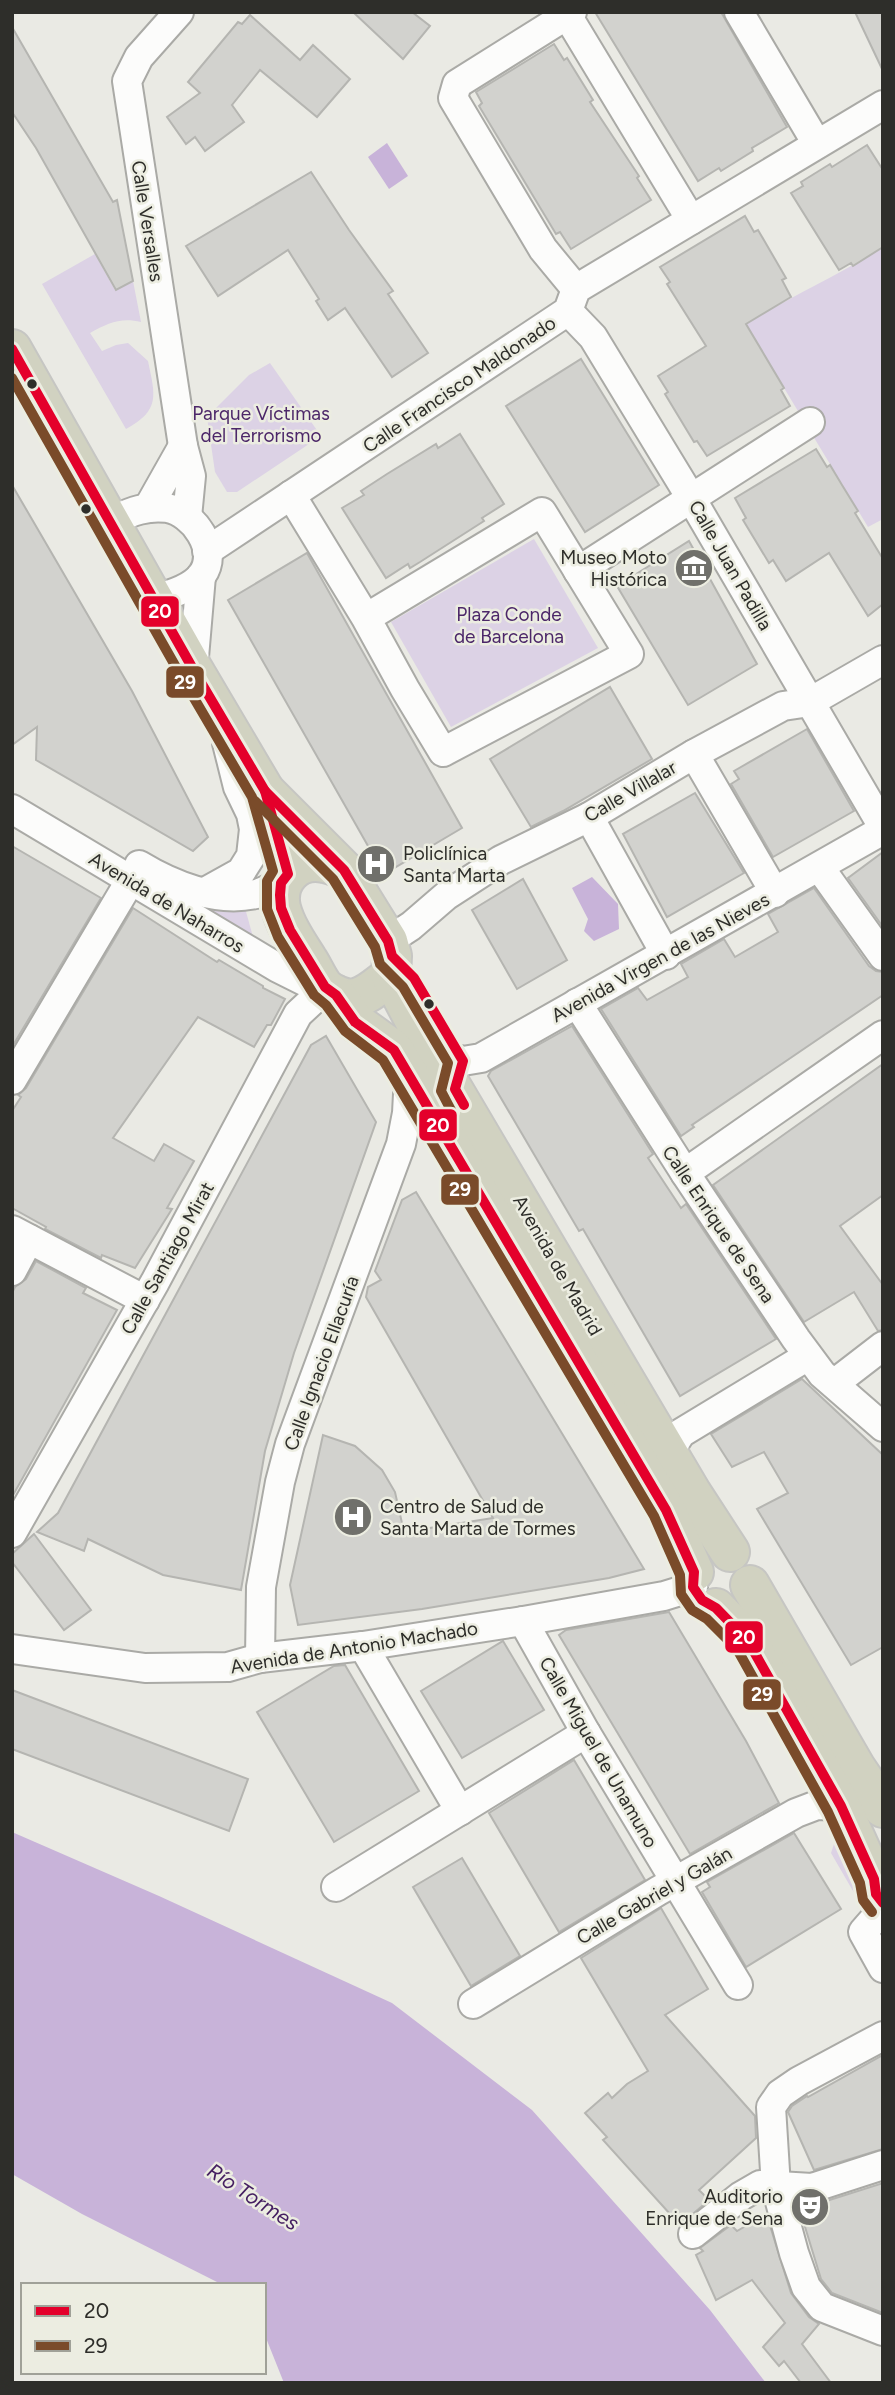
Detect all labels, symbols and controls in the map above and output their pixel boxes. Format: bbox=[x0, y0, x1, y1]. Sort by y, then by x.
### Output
street label: Calle Versalles bbox=[127, 159, 168, 283]
street label: Calle Francisco Maldonado bbox=[358, 311, 560, 458]
unlabelled marker bbox=[25, 377, 39, 391]
park label: Parque Víctimas del Terrorismo bbox=[192, 402, 330, 447]
street label: Calle Juan Padilla bbox=[684, 496, 777, 634]
unlabelled marker bbox=[79, 502, 93, 516]
place label: Museo Moto Histórica bbox=[560, 546, 667, 591]
museum icon: Museo Moto Histórica bbox=[673, 547, 715, 589]
line badge: 20 bbox=[140, 595, 180, 628]
text: 20 bbox=[148, 600, 172, 623]
park label: Plaza Conde de Barcelona bbox=[454, 603, 564, 648]
line badge: 29 bbox=[165, 665, 205, 699]
text: 29 bbox=[174, 671, 196, 694]
street label: Calle Villalar bbox=[580, 756, 681, 827]
place label: Policlínica Santa Marta bbox=[403, 842, 506, 887]
hospital icon: Policlínica Santa Marta bbox=[355, 843, 397, 885]
street label: Avenida de Naharros bbox=[85, 847, 249, 958]
street label: Avenida Virgen de las Nieves bbox=[547, 888, 773, 1027]
unlabelled marker bbox=[422, 997, 436, 1011]
line badge: 20 bbox=[418, 1108, 458, 1142]
text: 20 bbox=[426, 1114, 450, 1137]
street label: Calle Enrique de Sena bbox=[657, 1141, 780, 1307]
line badge: 29 bbox=[440, 1173, 480, 1206]
street label: Calle Santiago Mirat bbox=[116, 1178, 219, 1338]
text: 29 bbox=[449, 1178, 471, 1201]
street label: Avenida de Madrid bbox=[508, 1191, 607, 1340]
street label: Calle Ignacio Ellacuría bbox=[279, 1273, 364, 1454]
place label: Centro de Salud de Santa Marta de Tormes bbox=[380, 1495, 576, 1540]
hospital icon: Centro de Salud de Santa Marta de Tormes bbox=[332, 1496, 374, 1538]
street label: Avenida de Antonio Machado bbox=[229, 1617, 479, 1678]
line badge: 20 bbox=[724, 1620, 764, 1654]
text: 20 bbox=[732, 1626, 756, 1649]
street label: Calle Miguel de Unamuno bbox=[534, 1653, 663, 1852]
line badge: 29 bbox=[742, 1678, 782, 1711]
text: 29 bbox=[751, 1683, 773, 1706]
street label: Calle Gabriel y Galán bbox=[573, 1842, 736, 1949]
water label: Río Tormes bbox=[203, 2158, 304, 2236]
place label: Auditorio Enrique de Sena bbox=[645, 2185, 783, 2230]
theatre icon: Auditorio Enrique de Sena bbox=[789, 2186, 831, 2228]
legend bbox=[21, 2283, 266, 2374]
text: 20 bbox=[84, 2298, 109, 2323]
text: 29 bbox=[84, 2333, 108, 2358]

